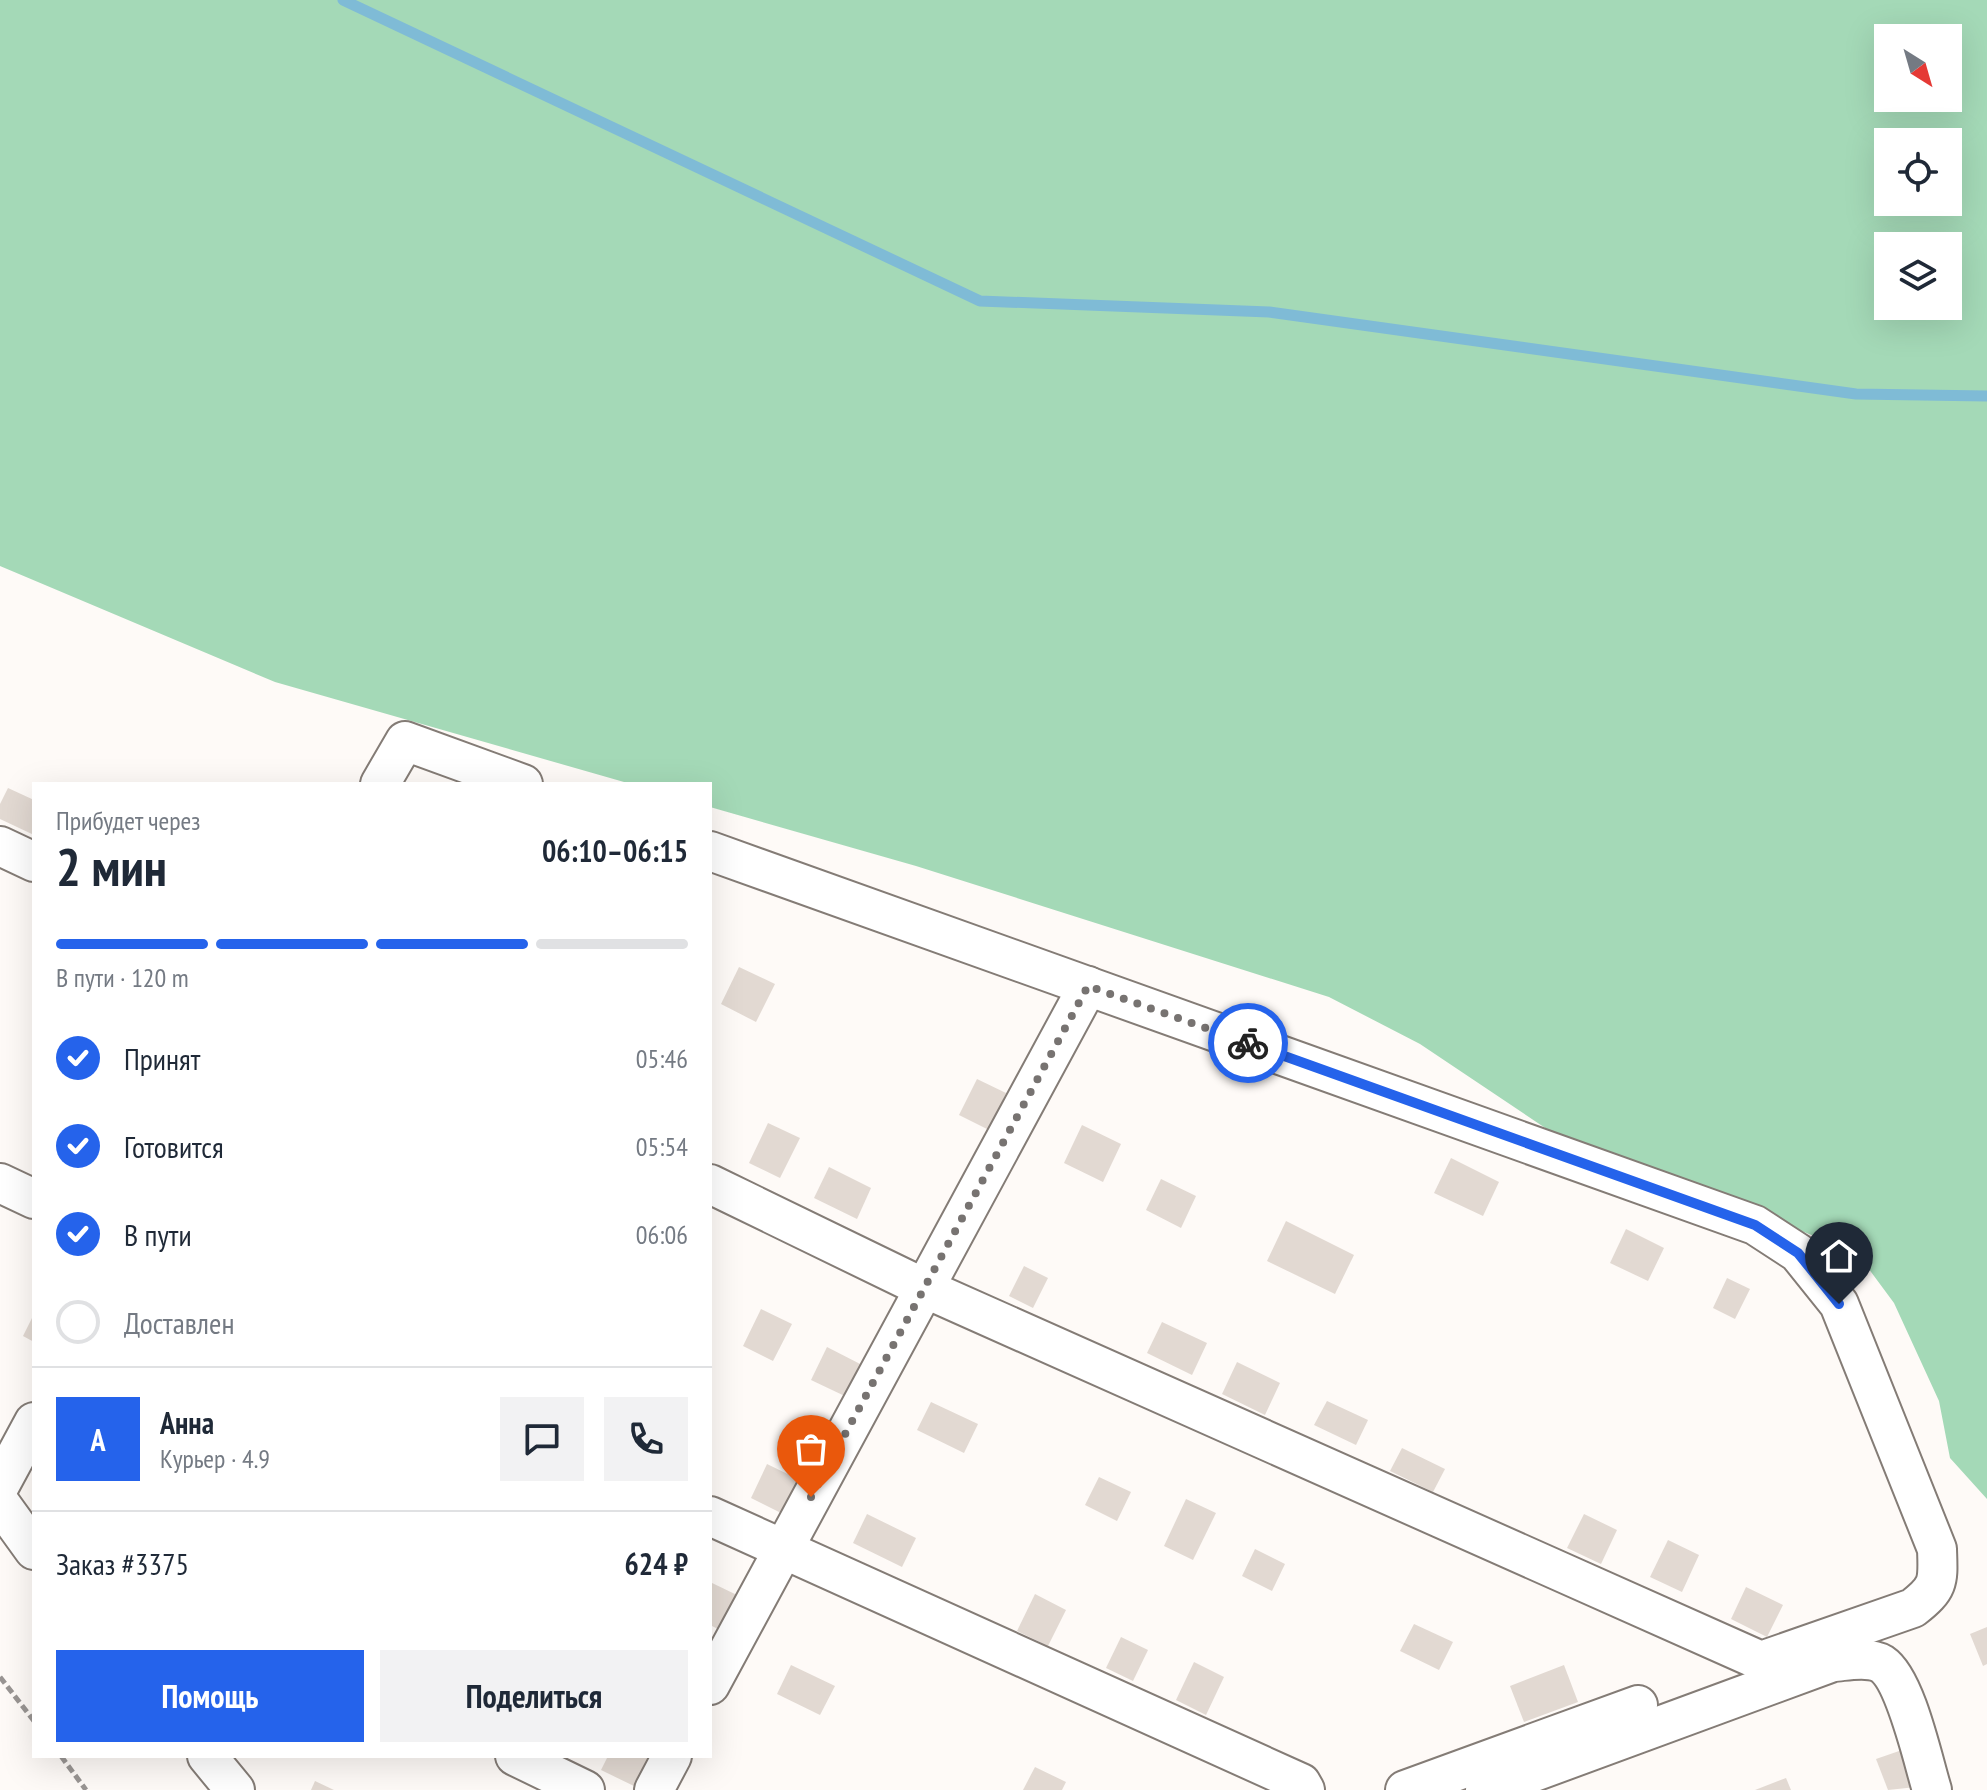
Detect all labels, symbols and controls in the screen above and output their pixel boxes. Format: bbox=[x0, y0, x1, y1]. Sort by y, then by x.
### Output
north arrow bbox=[1874, 24, 1962, 112]
map controls bbox=[1874, 24, 1962, 320]
button: locate bbox=[1874, 128, 1962, 216]
button: layers bbox=[1874, 232, 1962, 320]
text: Прибудет через bbox=[56, 804, 200, 837]
text: 06:10–06:15 bbox=[542, 831, 688, 870]
text: 2 мин bbox=[56, 833, 167, 900]
text: В пути · 120 m bbox=[56, 961, 189, 994]
courier bbox=[1208, 1003, 1288, 1083]
icon: bike bbox=[1226, 1021, 1270, 1065]
icon: check bbox=[56, 1036, 100, 1080]
text: Принят bbox=[124, 1039, 200, 1078]
text: 05:46 bbox=[636, 1042, 688, 1075]
icon: check bbox=[56, 1124, 100, 1168]
text: Готовится bbox=[124, 1127, 224, 1166]
text: 05:54 bbox=[636, 1130, 688, 1163]
icon: check bbox=[56, 1212, 100, 1256]
text: В пути bbox=[124, 1215, 192, 1254]
text: 06:06 bbox=[636, 1218, 688, 1251]
pin bbox=[1805, 1222, 1873, 1304]
icon: home bbox=[1817, 1234, 1861, 1278]
text: Доставлен bbox=[124, 1303, 234, 1342]
button: chat bbox=[500, 1397, 584, 1481]
button: phone bbox=[604, 1397, 688, 1481]
text: Анна bbox=[160, 1403, 214, 1442]
pin bbox=[777, 1415, 845, 1497]
text: А bbox=[90, 1420, 106, 1459]
icon: bag bbox=[789, 1427, 833, 1471]
text: Курьер · 4.9 bbox=[160, 1442, 270, 1475]
text: Заказ #3375 bbox=[56, 1544, 189, 1583]
text: 624 ₽ bbox=[624, 1544, 688, 1583]
button: Помощь bbox=[56, 1650, 364, 1742]
button: Поделиться bbox=[380, 1650, 688, 1742]

